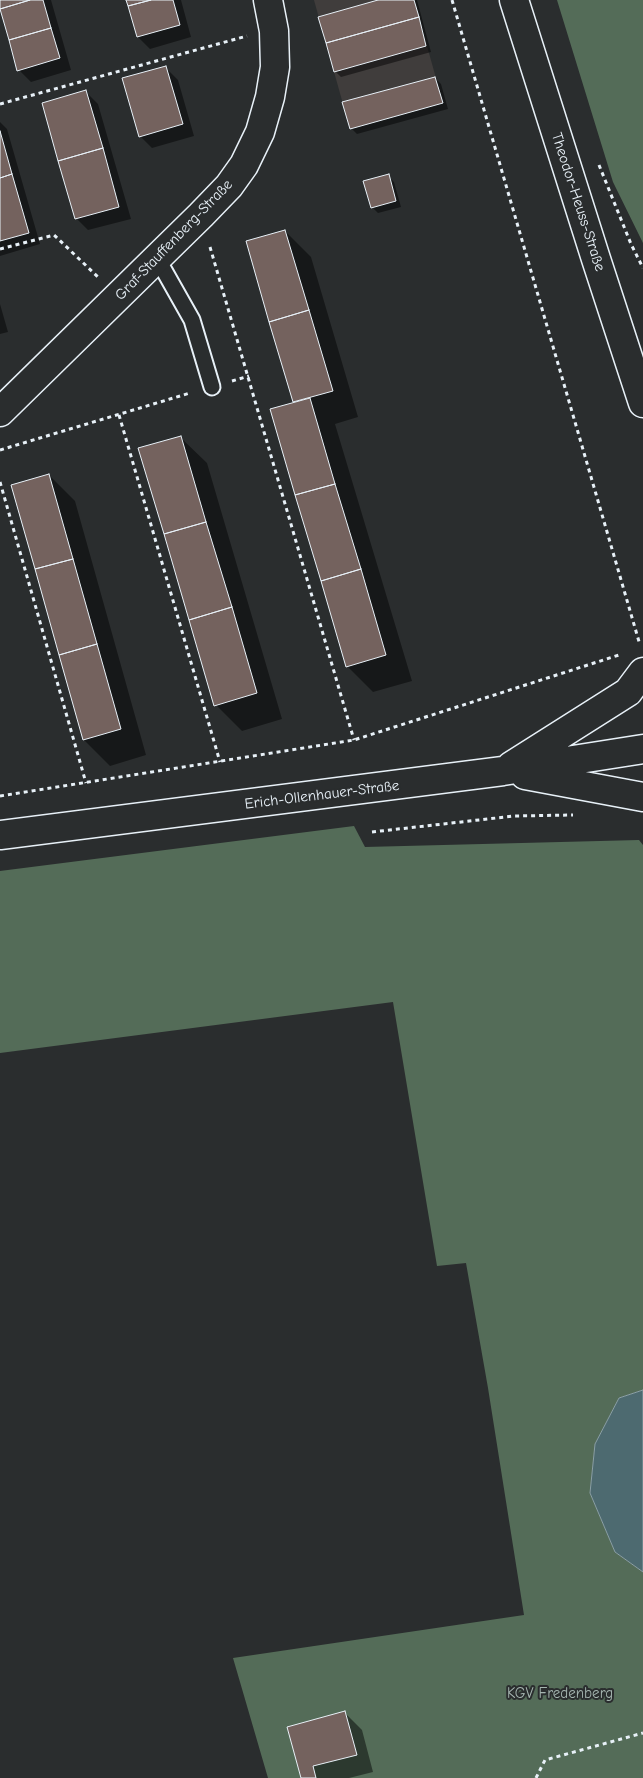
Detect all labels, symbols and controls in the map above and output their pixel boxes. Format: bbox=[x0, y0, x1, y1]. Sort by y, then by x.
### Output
street label: Theodor-Heuss-Straße bbox=[547, 131, 609, 273]
street label: Graf-Stauffenberg-Straße bbox=[112, 176, 236, 304]
street label: Erich-Ollenhauer-Straße bbox=[244, 777, 400, 813]
park label: KGV Fredenberg bbox=[507, 1685, 613, 1703]

